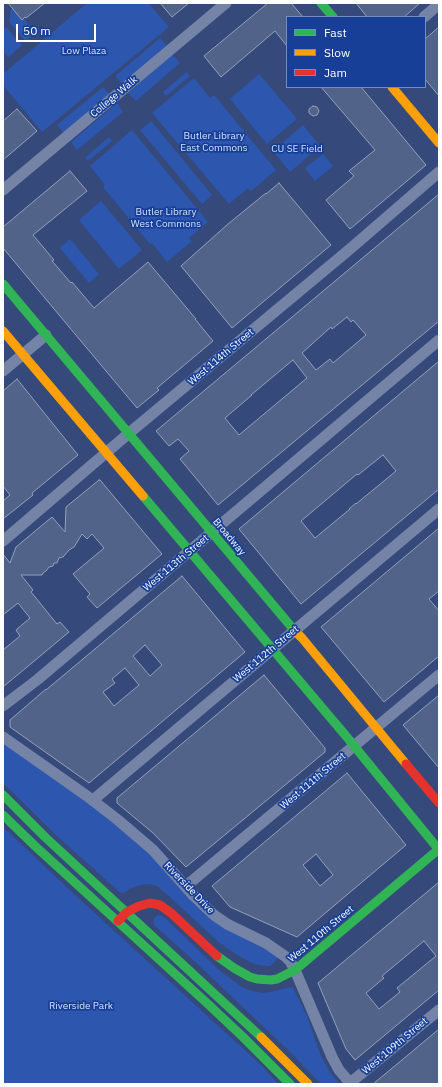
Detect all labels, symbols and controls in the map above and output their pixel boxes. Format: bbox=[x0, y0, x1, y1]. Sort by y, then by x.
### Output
scale bar bbox=[18, 16, 98, 42]
legend bbox=[286, 16, 426, 88]
text: 50 m bbox=[23, 23, 51, 38]
text: Fast bbox=[324, 25, 347, 40]
park label: Low Plaza bbox=[62, 45, 106, 57]
text: Slow bbox=[324, 45, 350, 60]
text: Jam bbox=[324, 65, 347, 80]
street label: College Walk bbox=[88, 74, 140, 120]
park label: Butler Library East Commons bbox=[180, 130, 248, 154]
park label: CU SE Field bbox=[271, 143, 323, 155]
park label: Butler Library West Commons bbox=[131, 206, 201, 230]
street label: West 114th Street bbox=[186, 326, 256, 388]
street label: Broadway bbox=[210, 516, 248, 558]
street label: West 113th Street bbox=[141, 532, 211, 594]
street label: West 112th Street bbox=[231, 623, 301, 685]
street label: West 111th Street bbox=[278, 750, 348, 812]
street label: Riverside Drive bbox=[161, 860, 217, 916]
street label: West 110th Street bbox=[286, 903, 356, 965]
park label: Riverside Park bbox=[49, 1000, 113, 1012]
street label: West 109th Street bbox=[360, 1015, 430, 1077]

